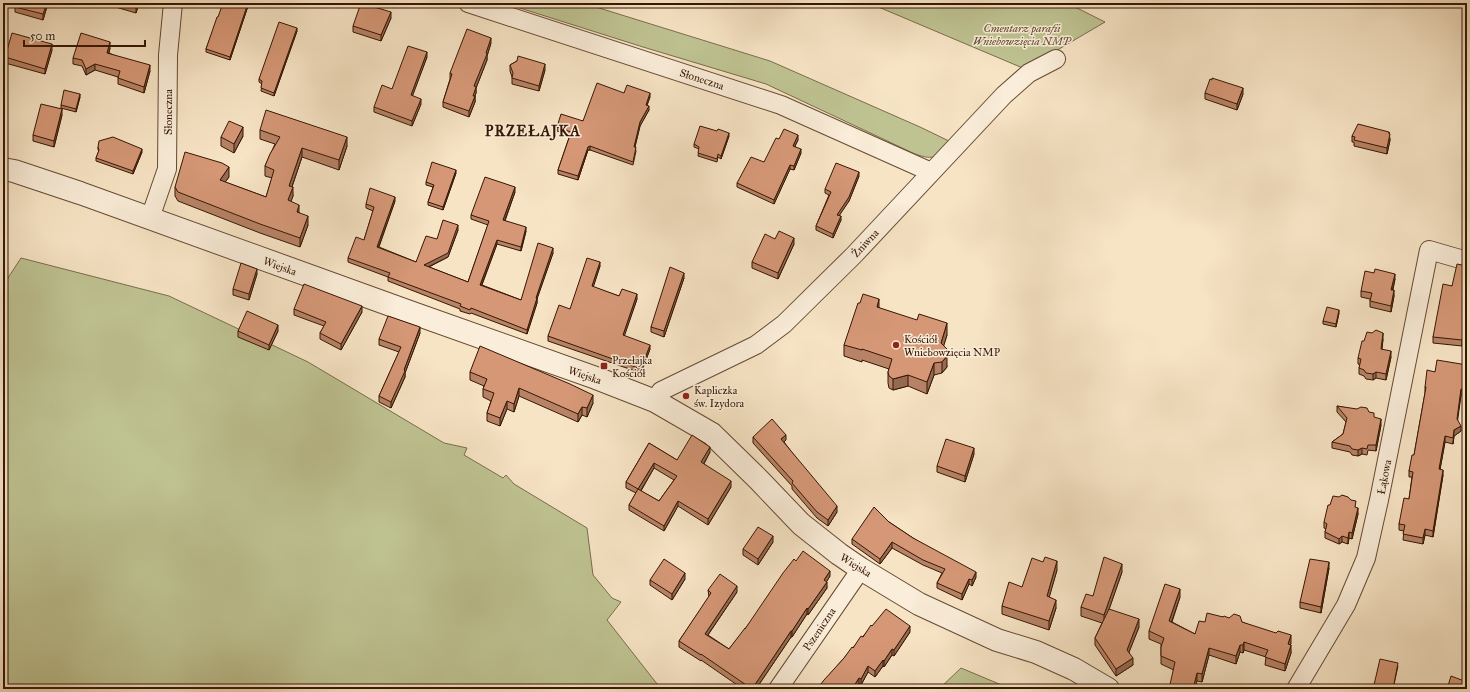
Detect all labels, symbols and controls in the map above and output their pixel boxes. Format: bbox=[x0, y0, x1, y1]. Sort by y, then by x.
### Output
scale bar bbox=[24, 22, 145, 48]
park label: Cmentarz parafii Wniebowzięcia NMP bbox=[973, 22, 1073, 48]
text: 50 m bbox=[30, 29, 55, 43]
street label: Słoneczna bbox=[678, 66, 726, 93]
street label: Słoneczna bbox=[162, 89, 175, 135]
district label: PRZEŁAJKA bbox=[485, 122, 581, 141]
street label: Żniwna bbox=[848, 226, 882, 260]
street label: Wiejska bbox=[261, 254, 299, 279]
place label: Kościół Wniebowzięcia NMP bbox=[904, 333, 1001, 359]
marker: Kościół Wniebowzięcia NMP bbox=[891, 340, 901, 350]
place label: Przełajka Kościół bbox=[612, 354, 652, 380]
marker: Przełajka Kościół bbox=[599, 361, 609, 371]
street label: Wiejska bbox=[566, 364, 604, 387]
place label: Kapliczka św. Izydora bbox=[694, 384, 745, 410]
marker: Kapliczka św. Izydora bbox=[681, 391, 691, 401]
street label: Łąkowa bbox=[1375, 458, 1394, 496]
street label: Wiejska bbox=[838, 551, 874, 580]
street label: Pszeniczna bbox=[800, 605, 839, 653]

